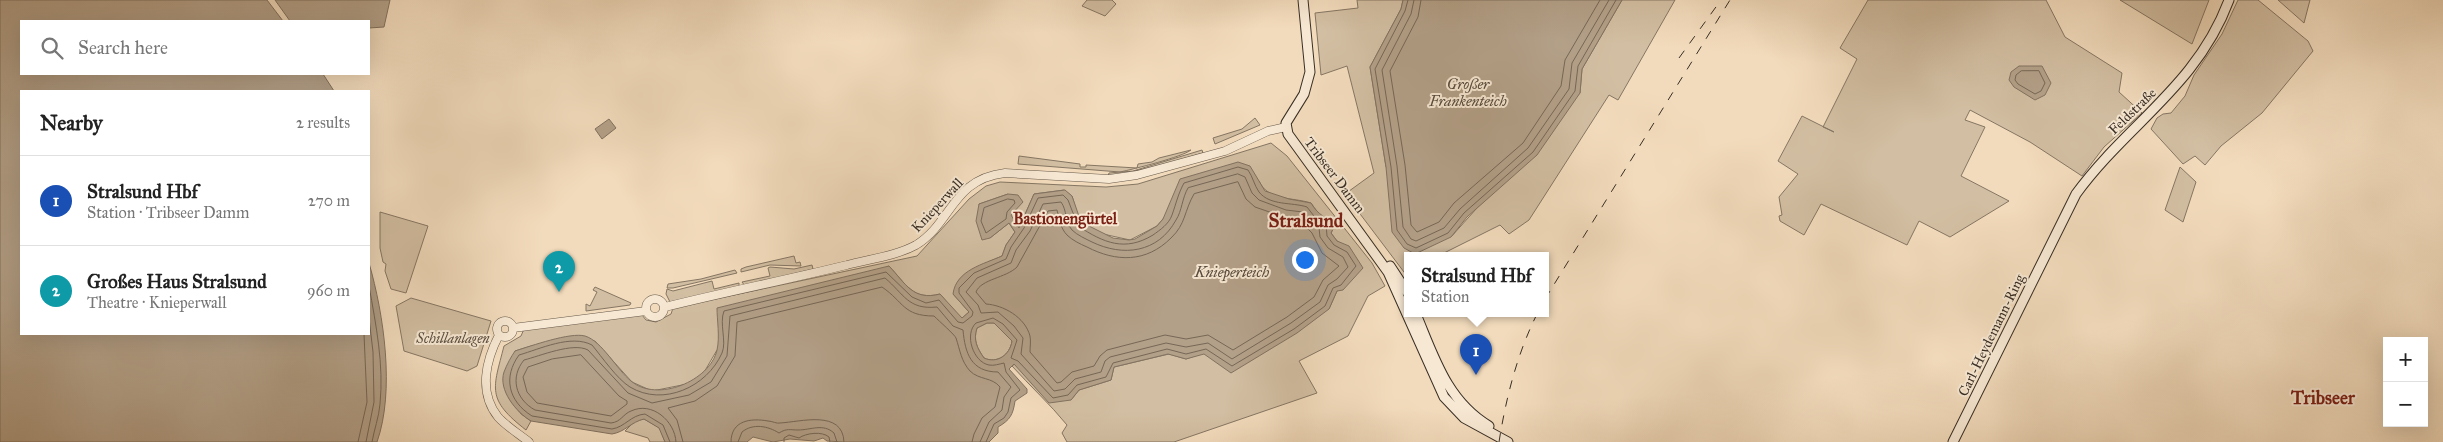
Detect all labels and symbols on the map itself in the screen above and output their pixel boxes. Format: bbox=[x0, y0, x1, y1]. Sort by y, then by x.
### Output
water label: Großer Frankenteich bbox=[1428, 75, 1507, 110]
street label: Feldstraße bbox=[2105, 84, 2160, 138]
street label: Tribseer Damm bbox=[1301, 134, 1369, 217]
street label: Knieperwall bbox=[908, 175, 967, 236]
district label: Bastionengürtel bbox=[1013, 209, 1118, 229]
district label: Stralsund bbox=[1269, 209, 1344, 232]
your location bbox=[1292, 247, 1318, 273]
pin: 2 bbox=[543, 251, 575, 292]
water label: Knieperteich bbox=[1194, 263, 1270, 282]
street label: Carl-Heydemann-Ring bbox=[1955, 271, 2029, 399]
park label: Schillanlagen bbox=[415, 330, 490, 347]
pin: 1 bbox=[1460, 334, 1492, 375]
district label: Tribseer bbox=[2290, 386, 2356, 409]

